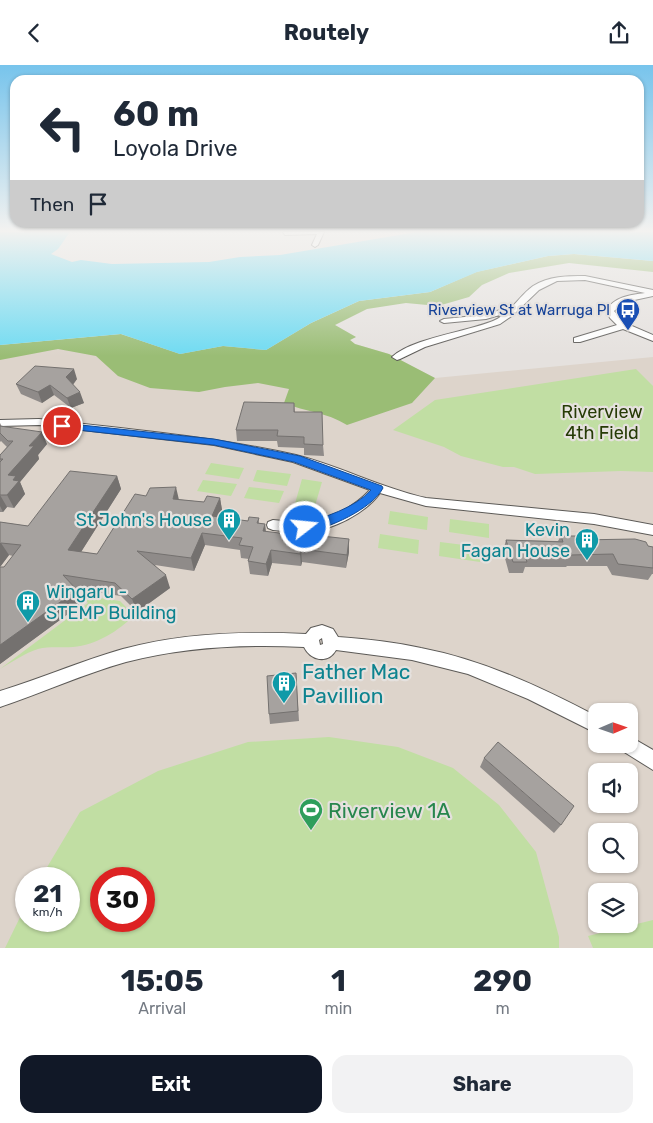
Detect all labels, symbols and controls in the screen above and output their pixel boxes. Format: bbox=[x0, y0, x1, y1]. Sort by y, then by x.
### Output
icon: back bbox=[20, 19, 48, 47]
text: Routely bbox=[284, 19, 369, 46]
icon: share bbox=[605, 19, 633, 47]
text: 60 m bbox=[113, 93, 199, 135]
icon: left bbox=[30, 95, 95, 160]
text: Loyola Drive bbox=[113, 135, 238, 162]
icon: arrive bbox=[84, 190, 112, 218]
text: Then bbox=[30, 193, 74, 216]
bus stop icon: Riverview St at Warruga Pl bbox=[615, 297, 641, 331]
place label: Riverview St at Warruga Pl bbox=[428, 301, 610, 319]
park label: Riverview 4th Field bbox=[561, 401, 643, 444]
pin bbox=[41, 405, 83, 447]
icon: arrive bbox=[48, 412, 76, 440]
position arrow bbox=[278, 500, 330, 552]
building icon: St John's House bbox=[216, 507, 242, 541]
place label: St John's House bbox=[76, 509, 212, 531]
place label: Kevin Fagan House bbox=[461, 519, 570, 562]
building icon: Kevin Fagan House bbox=[574, 527, 600, 561]
place label: Wingaru - STEMP Building bbox=[46, 581, 177, 624]
building icon: Wingaru - STEMP Building bbox=[15, 589, 41, 623]
place label: Father Mac Pavillion bbox=[302, 659, 410, 708]
building icon: Father Mac Pavillion bbox=[271, 670, 297, 704]
north arrow bbox=[588, 703, 638, 753]
map controls bbox=[588, 703, 638, 933]
button: sound bbox=[588, 763, 638, 813]
sports icon: Riverview 1A bbox=[298, 797, 324, 831]
place label: Riverview 1A bbox=[328, 798, 451, 823]
button: search bbox=[588, 823, 638, 873]
speed limit sign: 30 bbox=[90, 867, 155, 932]
text: 21 bbox=[33, 879, 62, 908]
button: layers bbox=[588, 883, 638, 933]
text: km/h bbox=[33, 905, 62, 919]
text: 15:05 bbox=[121, 963, 204, 999]
text: 1 bbox=[331, 963, 346, 999]
text: 290 bbox=[473, 963, 532, 999]
text: Arrival bbox=[138, 999, 186, 1018]
text: min bbox=[324, 999, 352, 1018]
text: m bbox=[495, 999, 510, 1018]
button: Exit bbox=[20, 1055, 322, 1113]
button: Share bbox=[332, 1055, 633, 1113]

